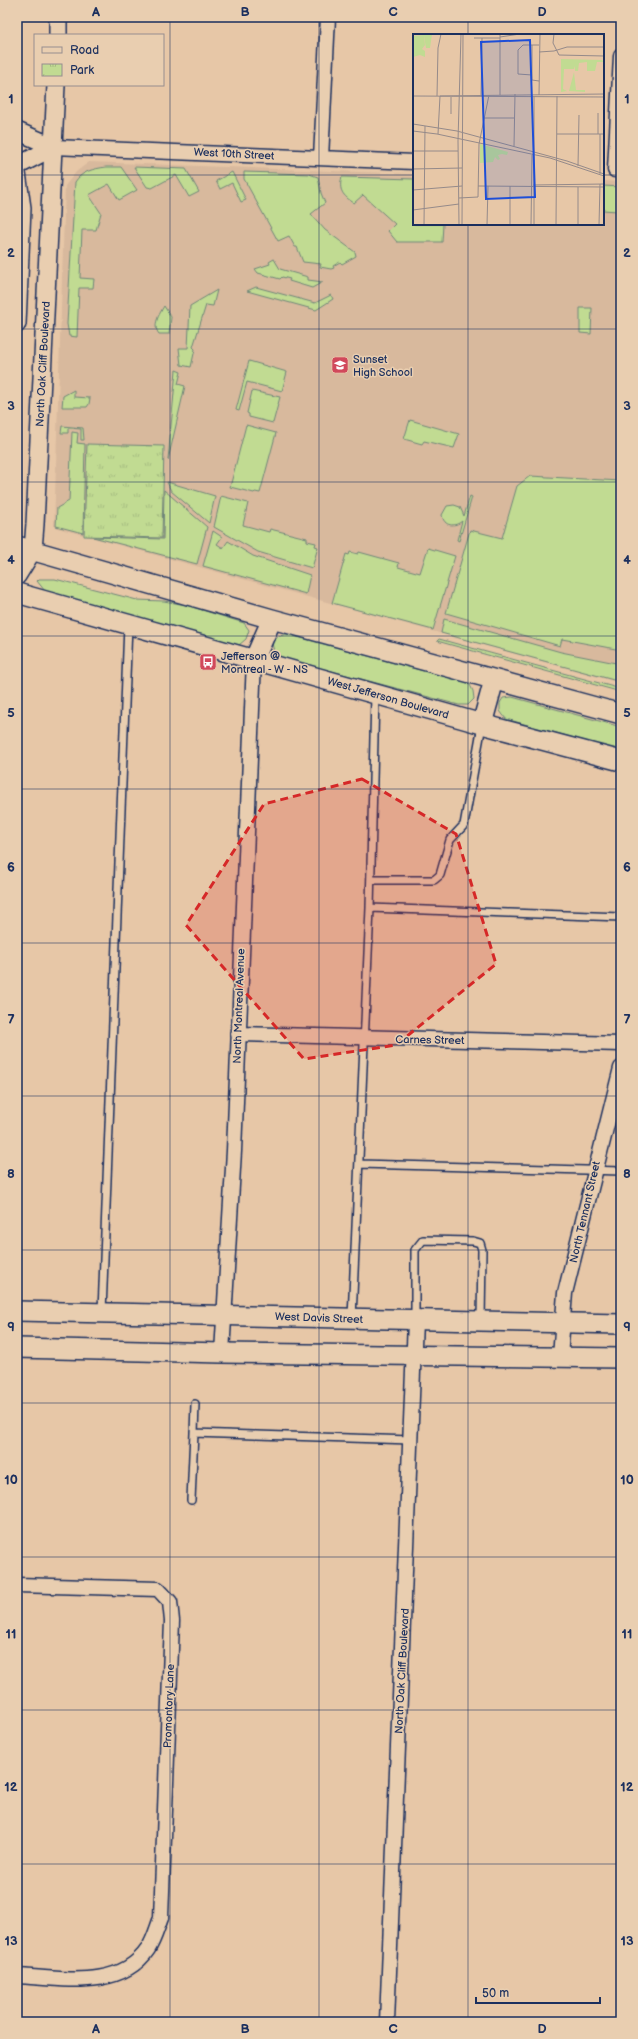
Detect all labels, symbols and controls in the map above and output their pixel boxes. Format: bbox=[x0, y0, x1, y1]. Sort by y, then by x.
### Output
text: A bbox=[91, 4, 100, 20]
text: B bbox=[240, 4, 250, 20]
text: C bbox=[388, 4, 398, 20]
text: D bbox=[537, 4, 547, 20]
legend bbox=[34, 34, 164, 86]
inset map bbox=[413, 34, 604, 225]
text: Road bbox=[70, 43, 99, 58]
text: Park bbox=[70, 63, 94, 78]
text: 1 bbox=[8, 91, 14, 107]
text: 1 bbox=[624, 91, 630, 107]
street label: West 10th Street bbox=[193, 145, 275, 163]
text: 2 bbox=[7, 245, 15, 261]
text: 2 bbox=[623, 245, 631, 261]
street label: North Oak Cliff Boulevard bbox=[33, 301, 53, 427]
place label: Sunset High School bbox=[353, 353, 412, 379]
school or university icon: Sunset High School bbox=[330, 355, 350, 375]
text: 3 bbox=[7, 398, 15, 414]
text: 3 bbox=[623, 398, 631, 414]
text: 4 bbox=[7, 552, 15, 568]
text: 4 bbox=[623, 552, 631, 568]
place label: Jefferson @ Montreal - W - NS bbox=[221, 650, 308, 676]
bus stop icon: Jefferson @ Montreal - W - NS bbox=[198, 652, 218, 672]
street label: West Jefferson Boulevard bbox=[326, 674, 450, 722]
text: 5 bbox=[7, 705, 15, 721]
text: 5 bbox=[623, 705, 631, 721]
text: 6 bbox=[7, 859, 15, 875]
text: 6 bbox=[623, 859, 631, 875]
street label: North Montreal Avenue bbox=[230, 948, 248, 1064]
text: 7 bbox=[7, 1012, 15, 1028]
text: 7 bbox=[623, 1012, 631, 1028]
street label: Carnes Street bbox=[395, 1033, 465, 1047]
street label: North Tennant Street bbox=[567, 1159, 603, 1264]
text: 8 bbox=[7, 1166, 15, 1182]
text: 8 bbox=[623, 1166, 631, 1182]
street label: West Davis Street bbox=[275, 1310, 364, 1326]
text: 9 bbox=[7, 1319, 15, 1335]
text: 9 bbox=[623, 1319, 631, 1335]
text: 10 bbox=[4, 1472, 18, 1488]
text: 10 bbox=[620, 1472, 634, 1488]
street label: North Oak Cliff Boulevard bbox=[392, 1608, 412, 1734]
text: 11 bbox=[6, 1626, 16, 1642]
text: 11 bbox=[622, 1626, 632, 1642]
street label: Promontory Lane bbox=[161, 1663, 177, 1748]
text: 12 bbox=[4, 1779, 18, 1795]
text: 12 bbox=[620, 1779, 634, 1795]
text: 13 bbox=[4, 1933, 18, 1949]
text: 13 bbox=[620, 1933, 634, 1949]
scale bar bbox=[476, 1979, 600, 2005]
text: 50 m bbox=[482, 1986, 509, 2001]
text: A bbox=[91, 2021, 100, 2037]
text: B bbox=[240, 2021, 250, 2037]
text: C bbox=[388, 2021, 398, 2037]
text: D bbox=[537, 2021, 547, 2037]

